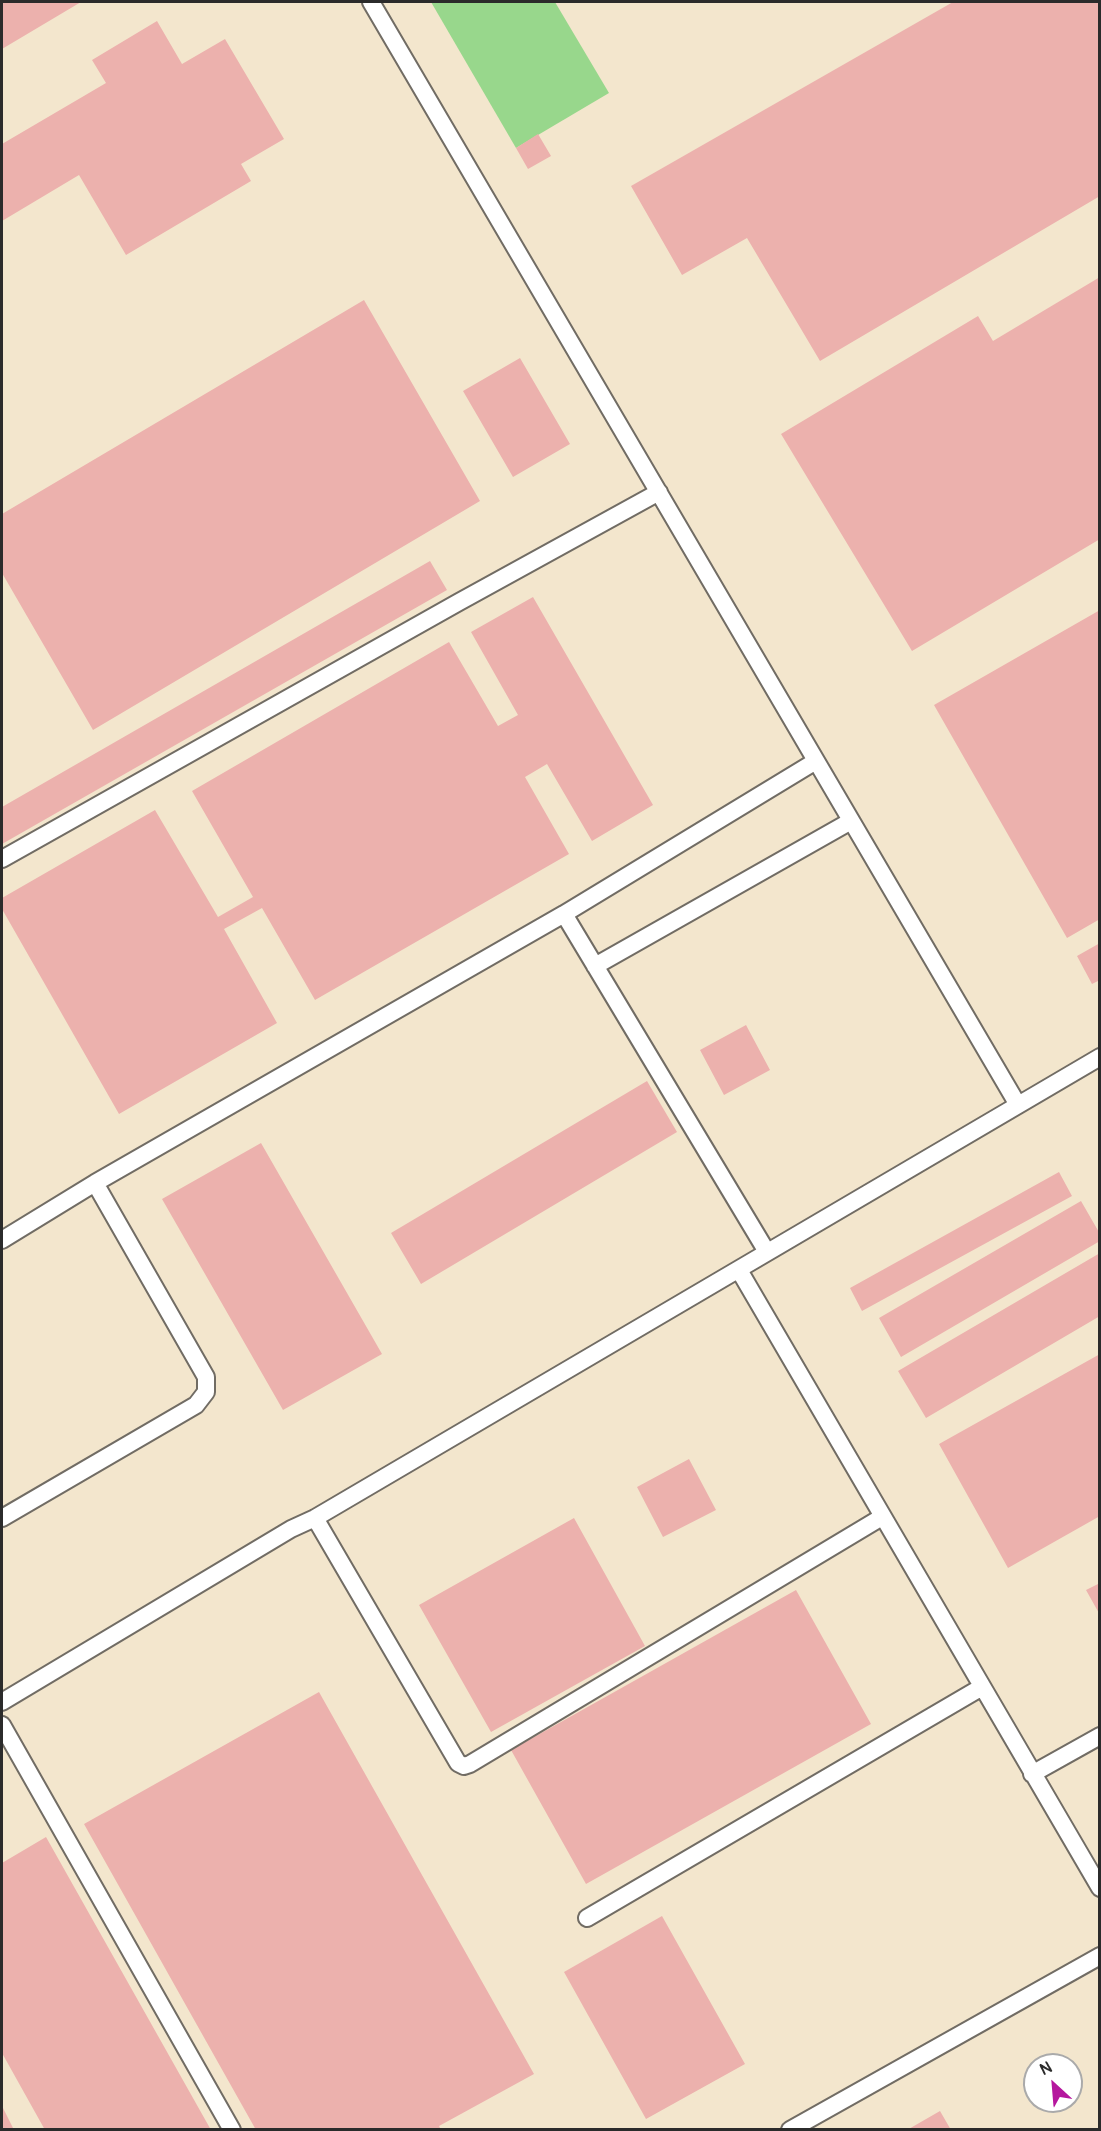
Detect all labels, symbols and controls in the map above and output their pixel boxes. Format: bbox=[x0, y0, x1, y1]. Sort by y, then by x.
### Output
north arrow bbox=[1023, 2053, 1083, 2113]
text: N bbox=[1037, 2057, 1055, 2080]

